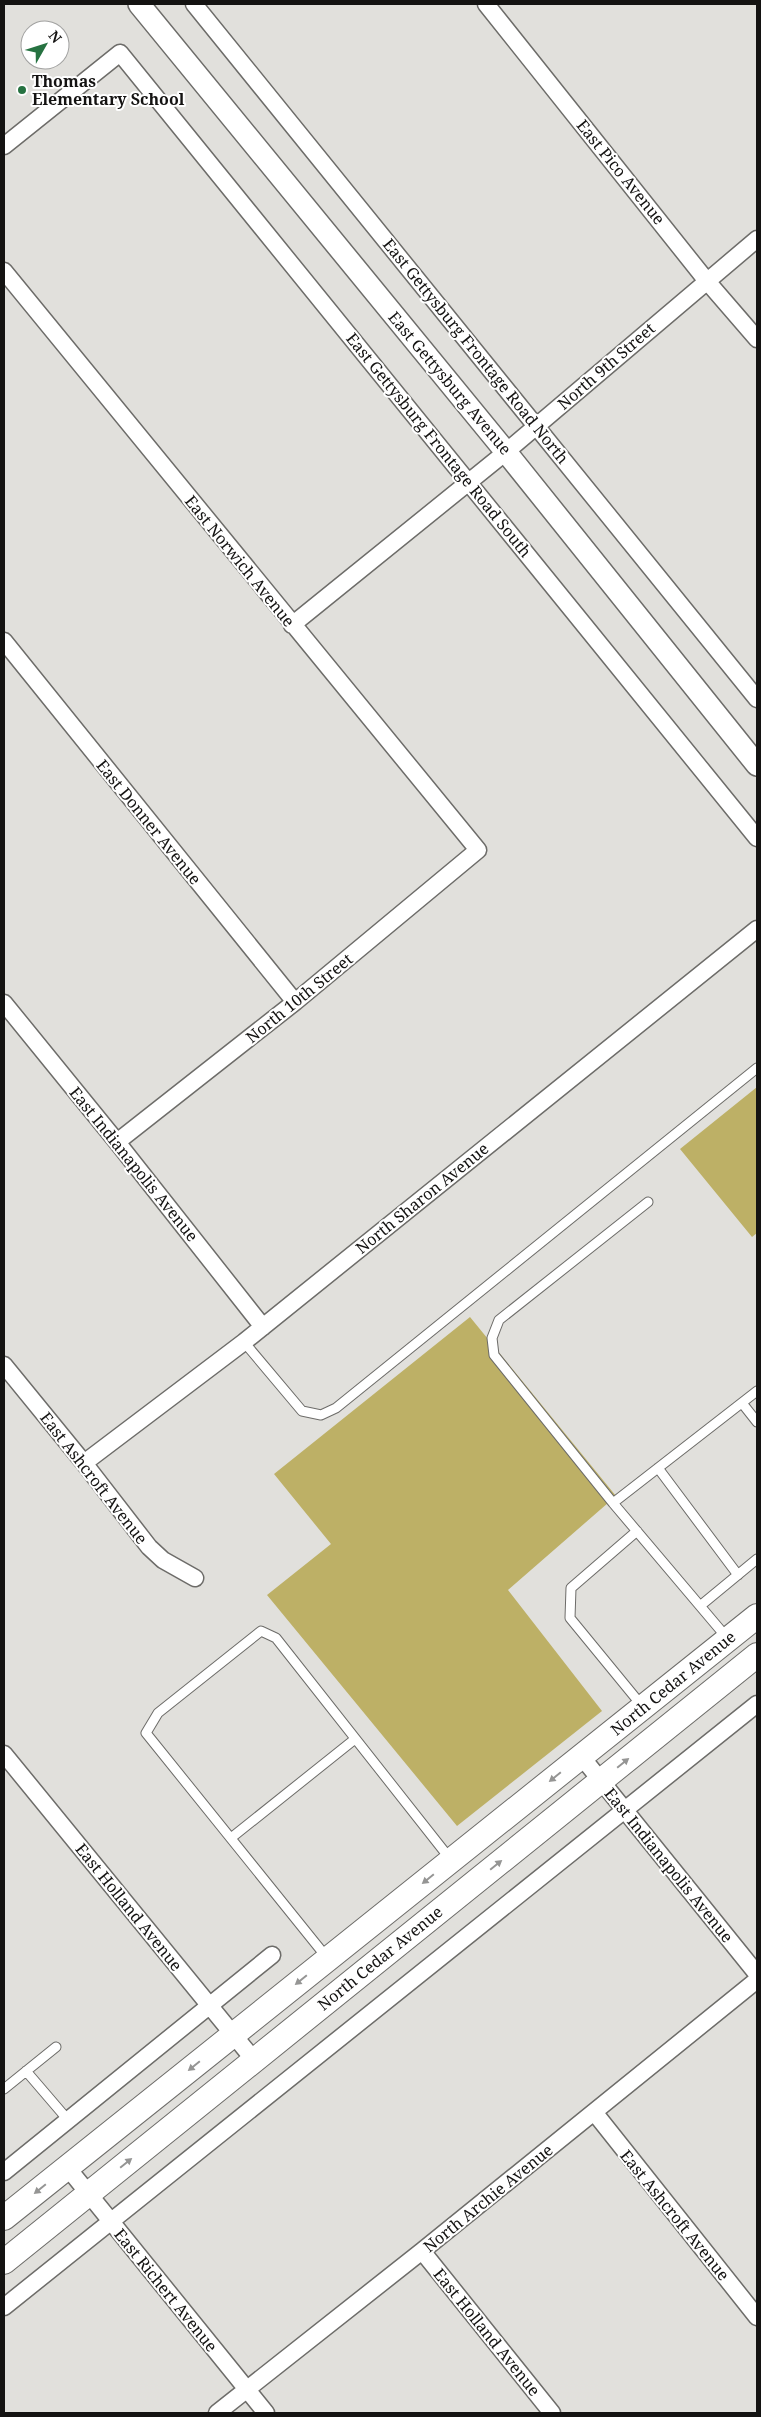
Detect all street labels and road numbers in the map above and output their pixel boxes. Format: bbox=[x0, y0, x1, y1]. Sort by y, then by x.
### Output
street label: East Pico Avenue bbox=[572, 115, 670, 229]
street label: East Gettysburg Frontage Road North bbox=[378, 234, 574, 468]
street label: East Gettysburg Avenue bbox=[383, 307, 517, 459]
street label: North 9th Street bbox=[553, 317, 660, 414]
street label: East Gettysburg Frontage Road South bbox=[341, 328, 537, 562]
street label: East Norwich Avenue bbox=[180, 491, 300, 631]
street label: East Donner Avenue bbox=[92, 755, 206, 889]
street label: North 10th Street bbox=[241, 948, 357, 1048]
street label: East Indianapolis Avenue bbox=[65, 1082, 203, 1246]
street label: North Sharon Avenue bbox=[351, 1137, 493, 1259]
street label: East Ashcroft Avenue bbox=[35, 1407, 153, 1549]
street label: North Cedar Avenue bbox=[606, 1626, 740, 1740]
street label: East Indianapolis Avenue bbox=[600, 1783, 738, 1947]
street label: East Holland Avenue bbox=[71, 1839, 187, 1975]
street label: North Cedar Avenue bbox=[313, 1901, 447, 2015]
street label: North Archie Avenue bbox=[419, 2139, 557, 2257]
street label: East Ashcroft Avenue bbox=[615, 2145, 735, 2285]
street label: East Richert Avenue bbox=[109, 2224, 223, 2356]
street label: East Holland Avenue bbox=[429, 2264, 545, 2400]

